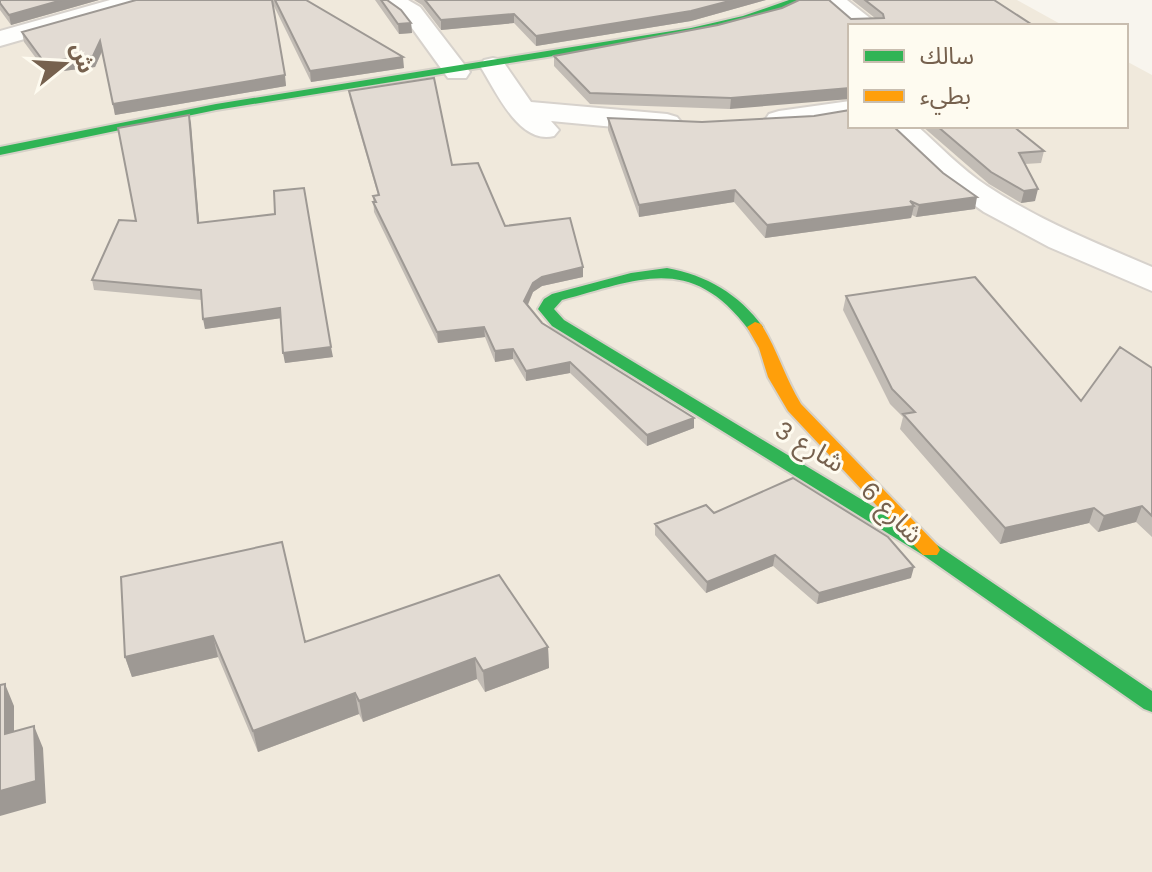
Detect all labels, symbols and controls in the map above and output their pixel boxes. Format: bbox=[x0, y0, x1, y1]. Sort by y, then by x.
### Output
north arrow bbox=[24, 24, 104, 104]
legend bbox=[848, 24, 1128, 128]
text: ش bbox=[66, 40, 99, 76]
text: سالك bbox=[920, 42, 974, 70]
text: بطيء bbox=[920, 82, 971, 115]
street label: شارع 3 bbox=[768, 414, 850, 482]
street label: شارع 6 bbox=[852, 475, 929, 552]

